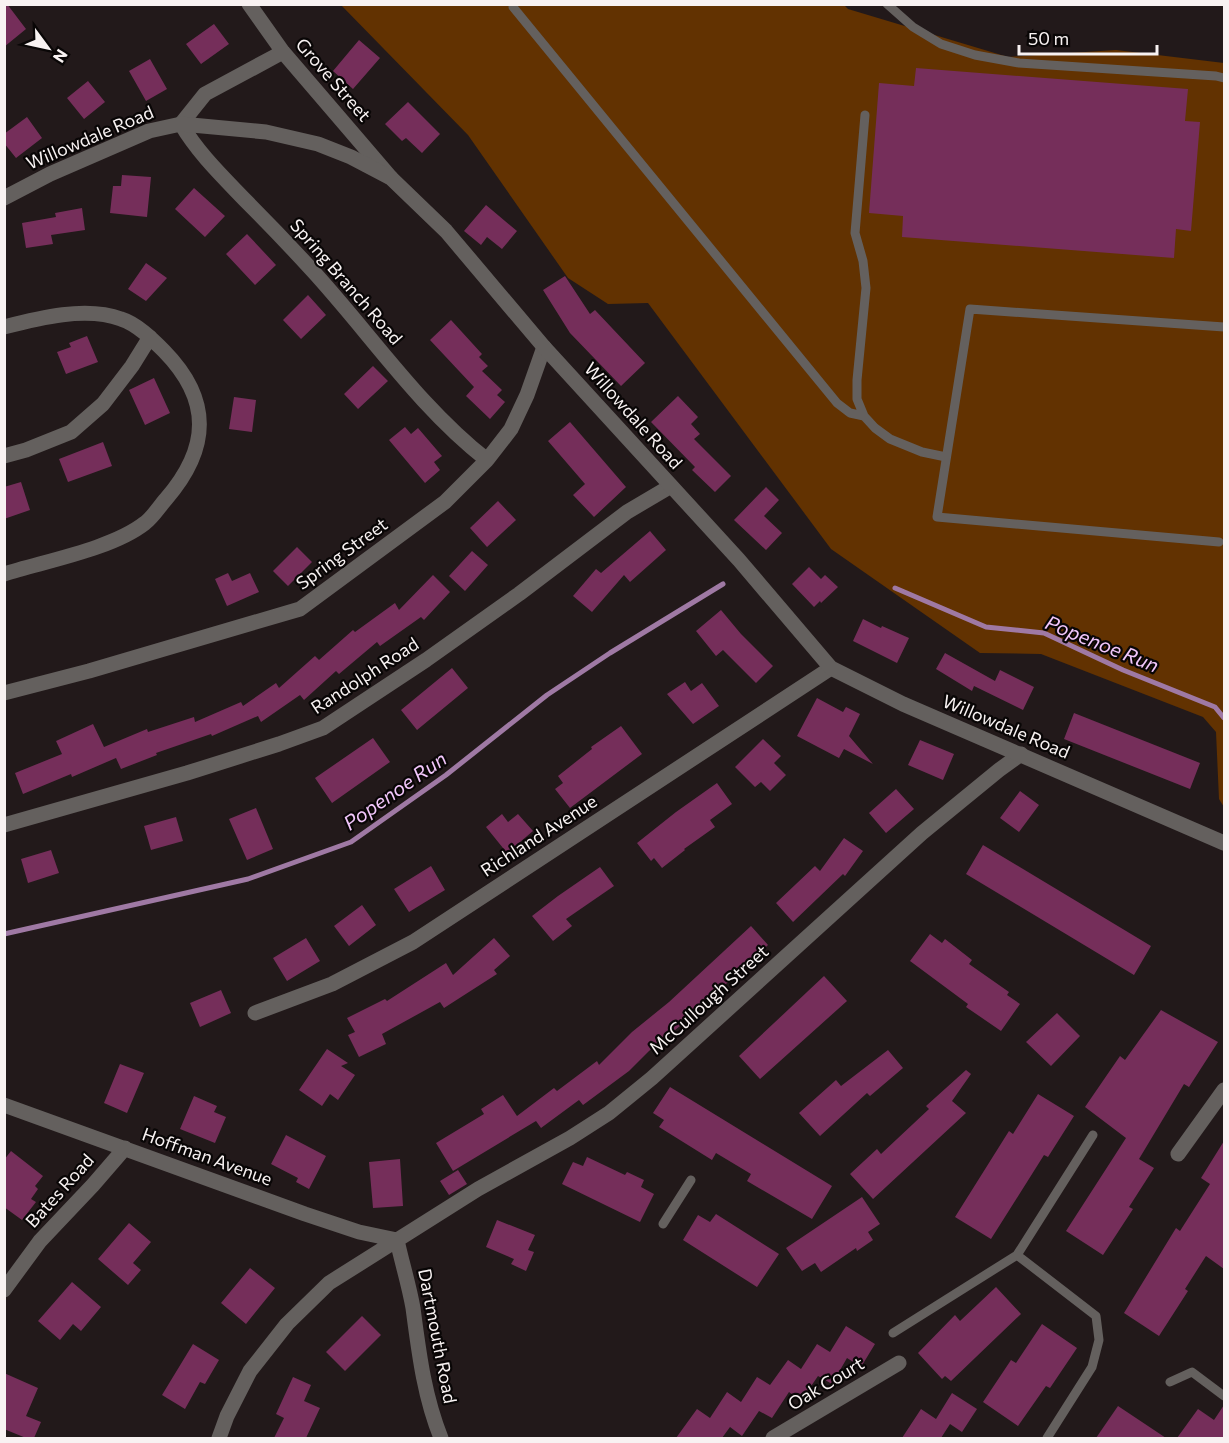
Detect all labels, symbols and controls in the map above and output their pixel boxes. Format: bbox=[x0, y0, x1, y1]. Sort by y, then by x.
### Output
north arrow bbox=[18, 18, 78, 78]
scale bar bbox=[1019, 18, 1157, 56]
text: 50 m bbox=[1028, 27, 1069, 49]
street label: Grove Street bbox=[292, 33, 376, 126]
text: N bbox=[50, 46, 72, 67]
street label: Willowdale Road bbox=[23, 100, 157, 174]
street label: Spring Branch Road bbox=[286, 214, 407, 349]
street label: Willowdale Road bbox=[580, 357, 687, 473]
street label: Spring Street bbox=[291, 513, 391, 594]
water label: Popenoe Run bbox=[1042, 609, 1163, 677]
street label: Randolph Road bbox=[307, 632, 422, 718]
street label: Willowdale Road bbox=[939, 689, 1073, 763]
water label: Popenoe Run bbox=[338, 746, 451, 835]
street label: Richland Avenue bbox=[476, 789, 601, 881]
street label: McCullough Street bbox=[644, 940, 772, 1059]
street label: Hoffman Avenue bbox=[139, 1122, 275, 1190]
street label: Bates Road bbox=[20, 1149, 98, 1232]
street label: Dartmouth Road bbox=[414, 1266, 462, 1405]
street label: Oak Court bbox=[783, 1352, 868, 1414]

